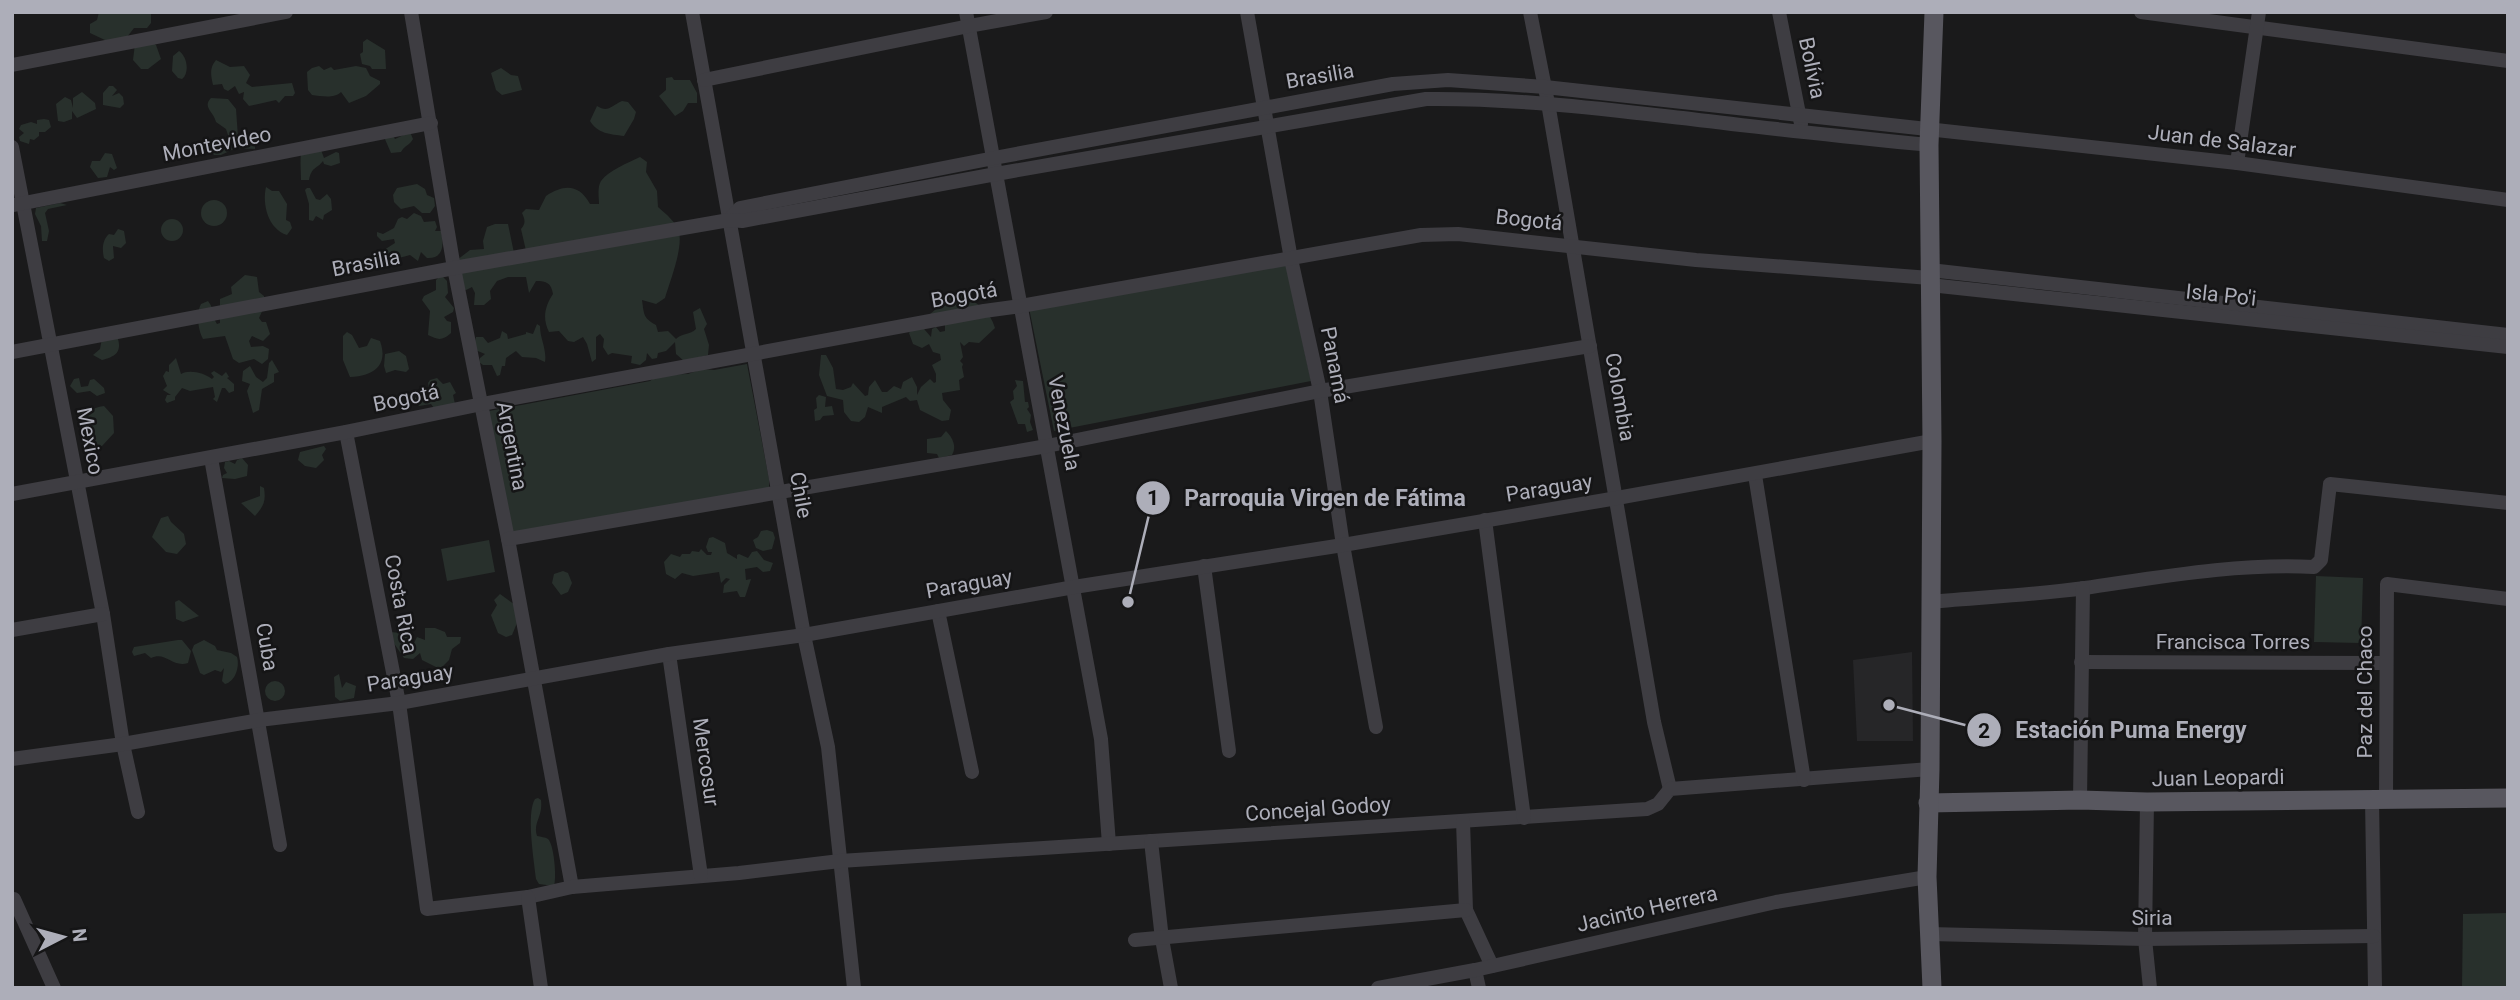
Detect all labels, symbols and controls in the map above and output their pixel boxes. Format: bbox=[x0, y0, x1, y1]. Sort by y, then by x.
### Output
street label: Bolívia bbox=[1794, 35, 1830, 101]
street label: Brasilia bbox=[1284, 58, 1356, 94]
street label: Juan de Salazar bbox=[2147, 120, 2297, 162]
street label: Montevideo bbox=[161, 122, 273, 166]
street label: Bogotá bbox=[1494, 205, 1564, 235]
street label: Brasilia bbox=[330, 245, 402, 281]
street label: Bogotá bbox=[929, 277, 999, 313]
street label: Isla Po'i bbox=[2185, 279, 2257, 311]
street label: Panamá bbox=[1316, 325, 1354, 405]
street label: Colombia bbox=[1600, 351, 1640, 443]
street label: Venezuela bbox=[1043, 373, 1085, 473]
street label: Bogotá bbox=[371, 379, 441, 417]
street label: Argentina bbox=[492, 399, 532, 493]
street label: Mexico bbox=[72, 405, 108, 477]
street label: Paraguay bbox=[1504, 469, 1594, 507]
street label: Chile bbox=[785, 470, 817, 520]
callout: Parroquia Virgen de Fátima bbox=[1135, 476, 1480, 520]
text: Parroquia Virgen de Fátima bbox=[1184, 485, 1466, 512]
text: 1 bbox=[1147, 486, 1159, 510]
street label: Costa Rica bbox=[380, 552, 422, 656]
street label: Paraguay bbox=[924, 565, 1014, 603]
street label: Cuba bbox=[251, 621, 283, 673]
street label: Paz del Chaco bbox=[2353, 625, 2377, 759]
street label: Francisca Torres bbox=[2156, 630, 2310, 654]
street label: Paraguay bbox=[365, 659, 455, 697]
callout: Estación Puma Energy bbox=[1966, 708, 2261, 752]
street label: Mercosur bbox=[688, 716, 724, 808]
text: Estación Puma Energy bbox=[2015, 717, 2247, 744]
text: 2 bbox=[1978, 719, 1990, 743]
street label: Juan Leopardi bbox=[2151, 765, 2285, 791]
street label: Concejal Godoy bbox=[1244, 792, 1392, 826]
street label: Jacinto Herrera bbox=[1574, 881, 1720, 937]
north arrow bbox=[28, 902, 98, 972]
street label: Siria bbox=[2131, 906, 2173, 930]
text: N bbox=[67, 927, 92, 943]

